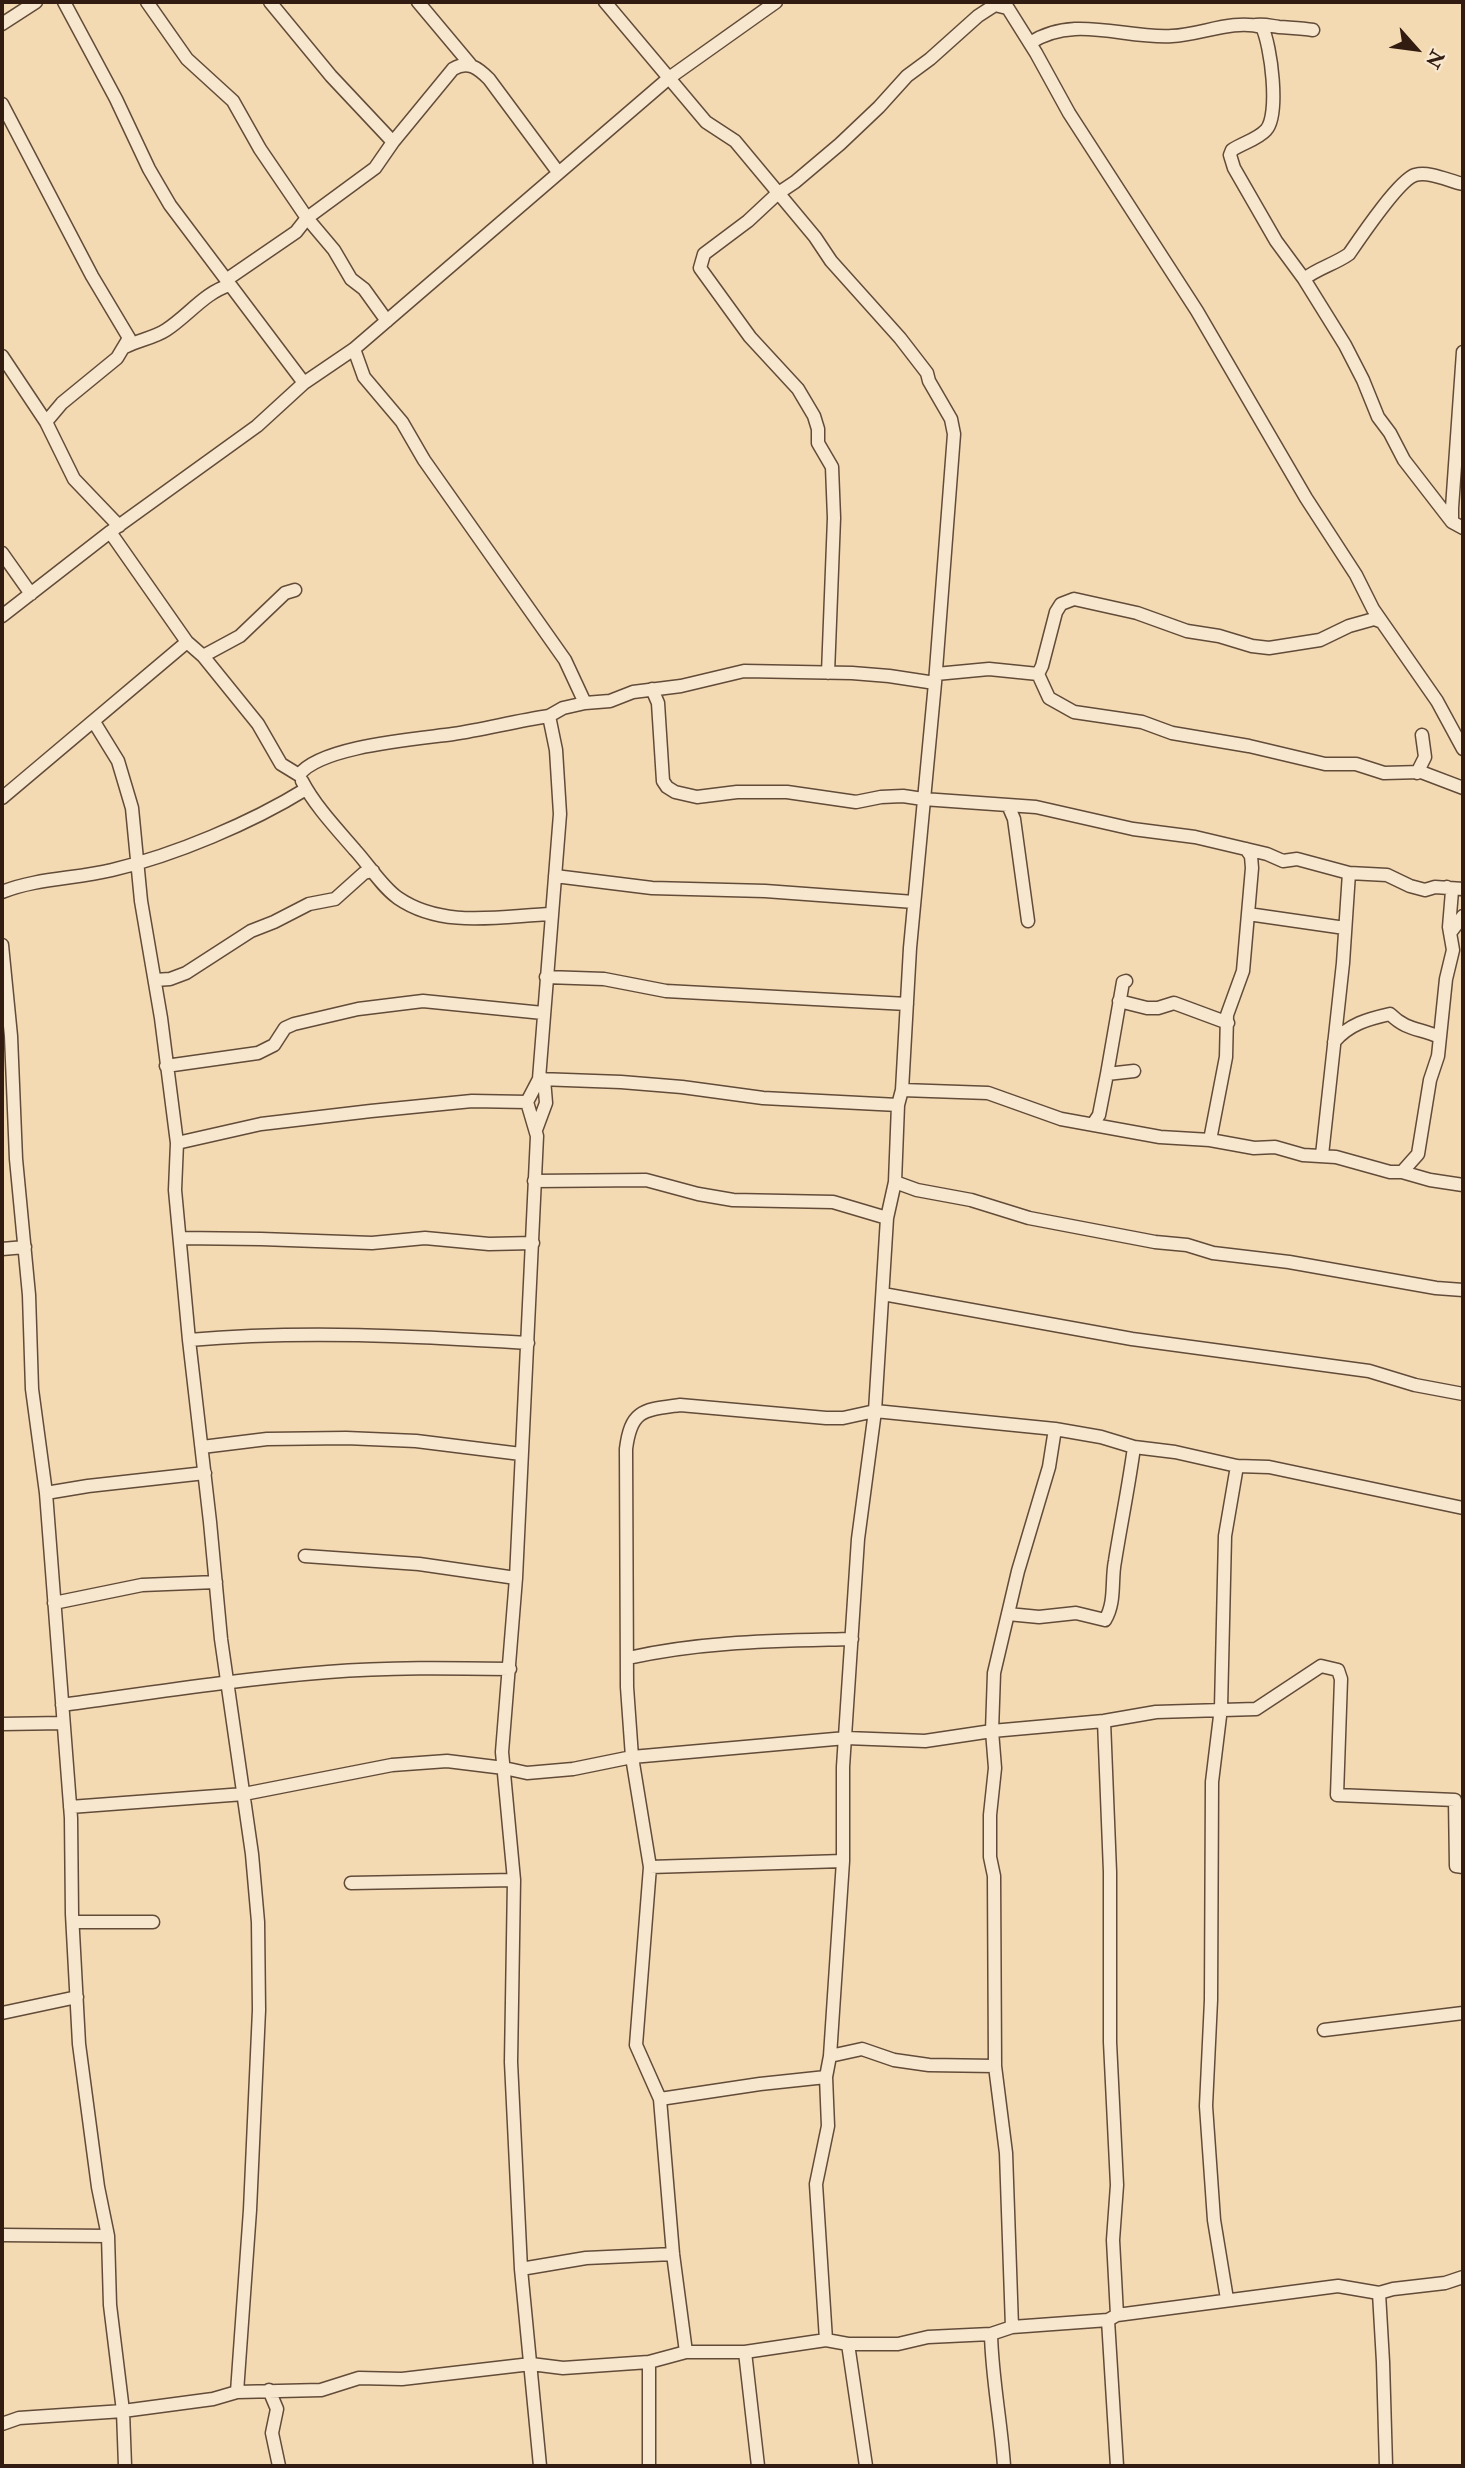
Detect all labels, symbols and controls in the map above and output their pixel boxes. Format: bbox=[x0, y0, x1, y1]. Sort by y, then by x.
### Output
north arrow bbox=[1381, 14, 1451, 84]
text: N bbox=[1420, 46, 1449, 72]

